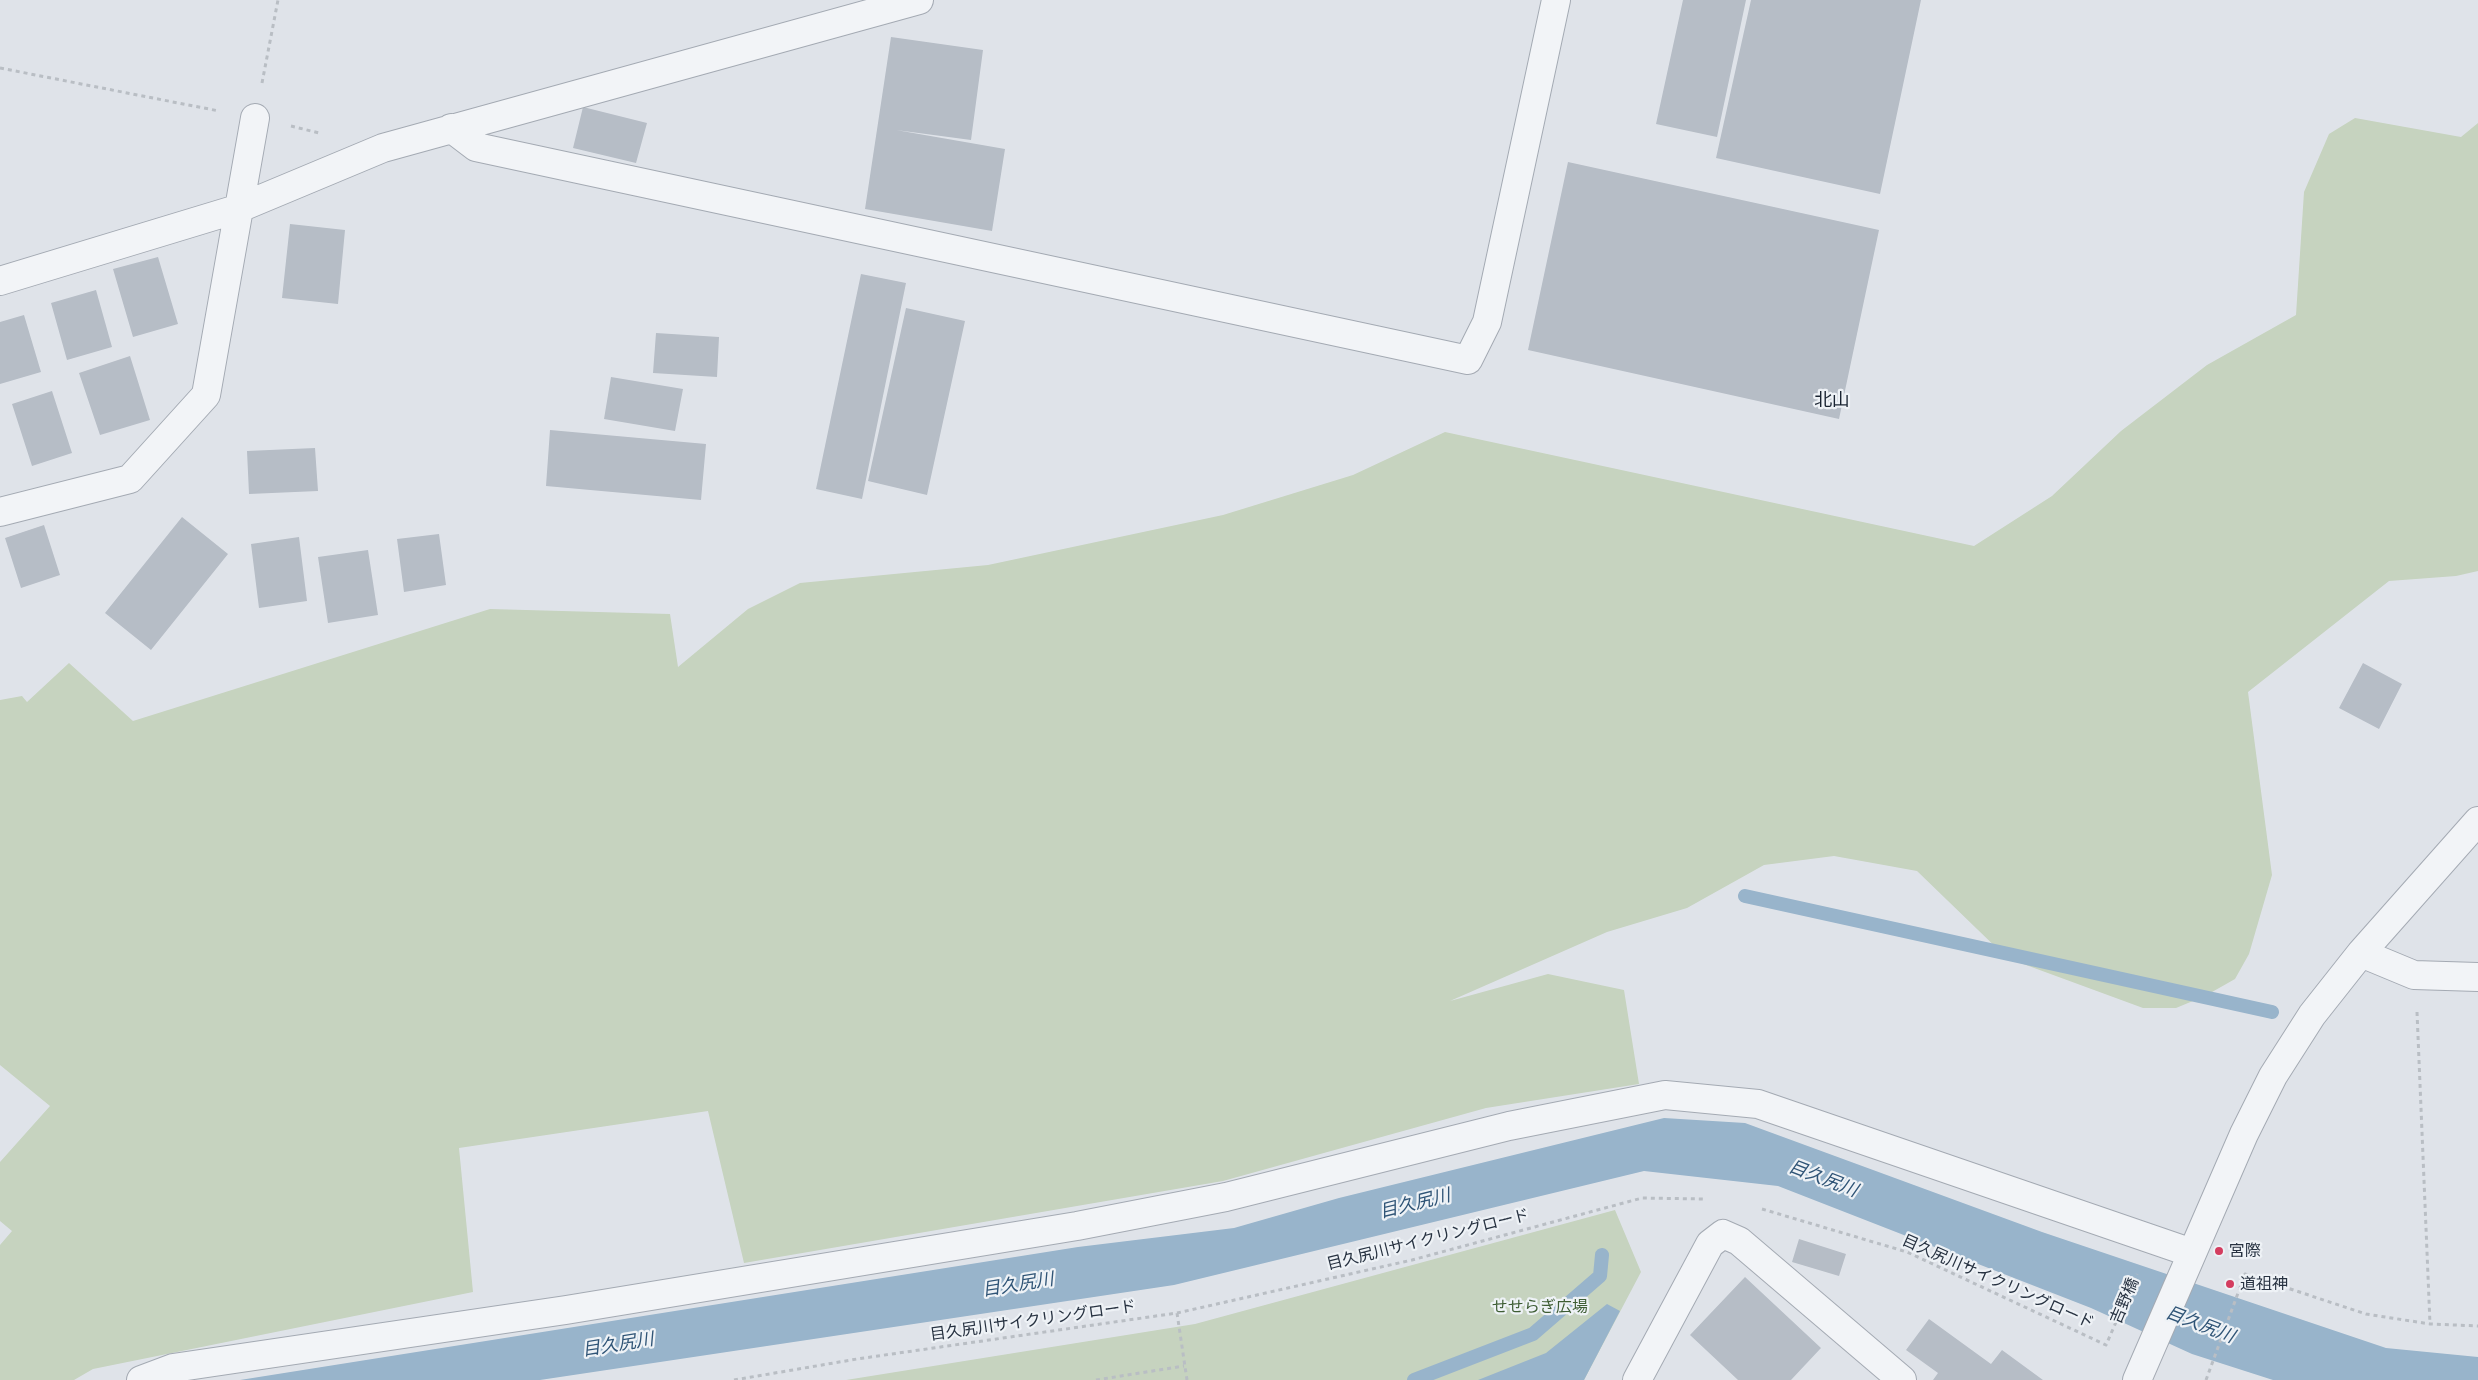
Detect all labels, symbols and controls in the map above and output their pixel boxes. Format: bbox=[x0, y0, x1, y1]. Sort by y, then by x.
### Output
district label: 北山 bbox=[1814, 390, 1850, 412]
water label: 目久尻川 bbox=[1786, 1156, 1860, 1202]
water label: 目久尻川 bbox=[1377, 1185, 1453, 1223]
street label: 目久尻川サイクリングロード bbox=[1325, 1206, 1531, 1274]
street label: 目久尻川サイクリングロード bbox=[1899, 1231, 2097, 1333]
place label: 宮際 bbox=[2229, 1241, 2261, 1261]
marker: 宮際 bbox=[2213, 1245, 2225, 1257]
water label: 目久尻川 bbox=[981, 1269, 1055, 1301]
place label: 道祖神 bbox=[2240, 1274, 2288, 1294]
street label: 吉野橋 bbox=[2107, 1275, 2143, 1327]
marker: 道祖神 bbox=[2224, 1278, 2236, 1290]
street label: 目久尻川サイクリングロード bbox=[929, 1297, 1137, 1345]
park label: せせらぎ広場 bbox=[1492, 1297, 1588, 1317]
water label: 目久尻川 bbox=[2163, 1302, 2237, 1348]
water label: 目久尻川 bbox=[581, 1329, 655, 1361]

